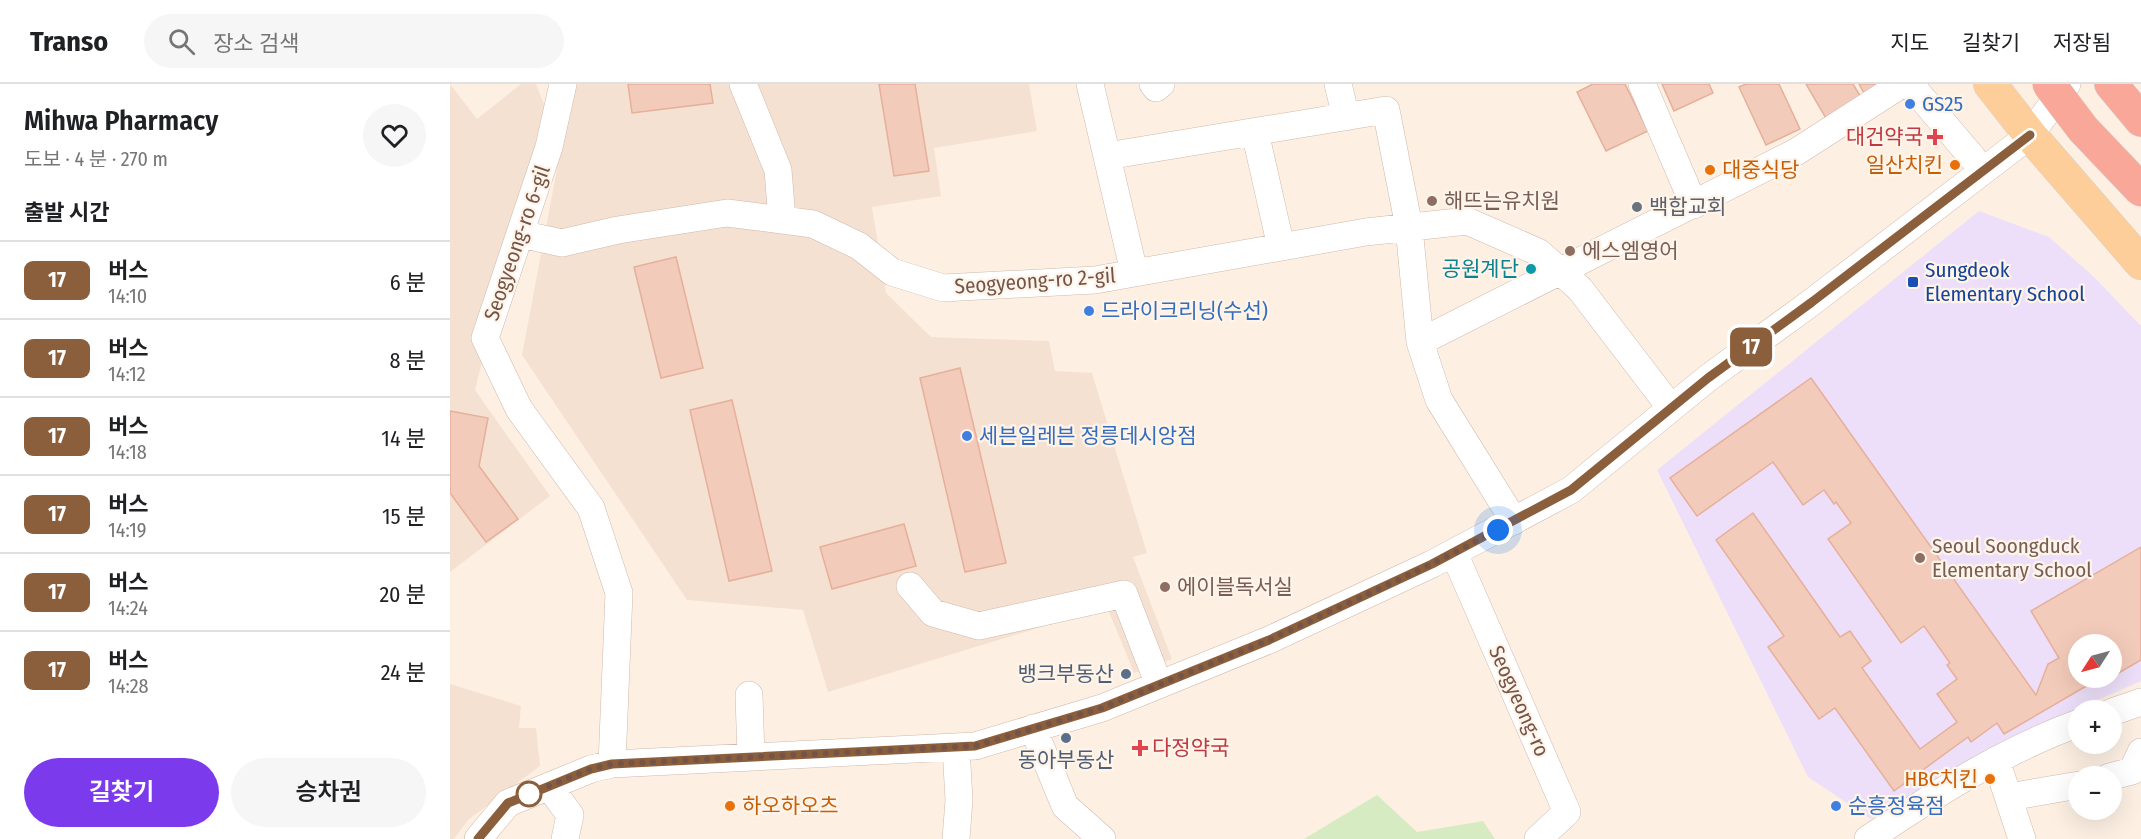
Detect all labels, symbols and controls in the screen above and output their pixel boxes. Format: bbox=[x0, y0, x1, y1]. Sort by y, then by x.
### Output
search box bbox=[144, 14, 564, 68]
text: Transo bbox=[30, 25, 108, 58]
icon: search bbox=[165, 25, 198, 58]
text: 장소 검색 bbox=[213, 30, 299, 57]
text: 지도 bbox=[1890, 30, 1929, 56]
text: 길찾기 bbox=[1962, 30, 2020, 56]
text: 저장됨 bbox=[2053, 30, 2111, 56]
place label: GS25 bbox=[1922, 91, 1963, 117]
marker: GS25 bbox=[1903, 97, 1917, 111]
text: Mihwa Pharmacy bbox=[24, 104, 218, 137]
button: heart bbox=[363, 104, 426, 167]
place label: 대건약국 bbox=[1846, 124, 1923, 150]
marker: 대건약국 bbox=[1928, 130, 1942, 144]
text: 도보 · 4 분 · 270 m bbox=[24, 147, 168, 171]
place label: 일산치킨 bbox=[1866, 152, 1943, 178]
place label: 대중식당 bbox=[1722, 157, 1799, 183]
marker: 일산치킨 bbox=[1948, 158, 1962, 172]
street label: Seogyeong-ro 6-gil bbox=[478, 162, 556, 324]
marker: 대중식당 bbox=[1703, 163, 1717, 177]
place label: 해뜨는유치원 bbox=[1444, 188, 1560, 214]
marker: 해뜨는유치원 bbox=[1425, 194, 1439, 208]
place label: 백합교회 bbox=[1649, 194, 1726, 220]
text: 출발 시간 bbox=[24, 199, 110, 226]
marker: 백합교회 bbox=[1630, 200, 1644, 214]
place label: 에스엠영어 bbox=[1582, 238, 1679, 264]
marker: 에스엠영어 bbox=[1563, 244, 1577, 258]
place label: 공원계단 bbox=[1442, 256, 1519, 282]
text: 버스 bbox=[108, 257, 148, 284]
place label: Sungdeok Elementary School bbox=[1925, 257, 2085, 307]
street label: Seogyeong-ro 2-gil bbox=[954, 262, 1117, 300]
marker: 공원계단 bbox=[1524, 262, 1538, 276]
text: 17 bbox=[48, 267, 66, 293]
text: 6 분 bbox=[390, 269, 426, 296]
marker: Sungdeok Elementary School bbox=[1906, 275, 1920, 289]
text: 14:10 bbox=[108, 284, 147, 308]
place label: 드라이크리닝(수선) bbox=[1101, 298, 1268, 324]
marker: 드라이크리닝(수선) bbox=[1082, 304, 1096, 318]
line badge: 17 bbox=[1724, 328, 1778, 366]
text: 17 bbox=[1742, 334, 1760, 360]
text: 버스 bbox=[108, 335, 148, 362]
text: 17 bbox=[48, 345, 66, 371]
text: 8 분 bbox=[390, 347, 426, 374]
text: 14:12 bbox=[108, 362, 146, 386]
text: 버스 bbox=[108, 413, 148, 440]
text: 17 bbox=[48, 423, 66, 449]
place label: 세븐일레븐 정릉데시앙점 bbox=[979, 423, 1196, 449]
text: 14 분 bbox=[381, 425, 426, 452]
marker: 세븐일레븐 정릉데시앙점 bbox=[960, 429, 974, 443]
text: 14:18 bbox=[108, 440, 147, 464]
text: 버스 bbox=[108, 491, 148, 518]
text: 17 bbox=[48, 501, 66, 527]
text: 15 분 bbox=[382, 503, 426, 530]
your location bbox=[1483, 515, 1513, 545]
text: 14:19 bbox=[108, 518, 146, 542]
place label: Seoul Soongduck Elementary School bbox=[1932, 533, 2092, 583]
marker: Seoul Soongduck Elementary School bbox=[1913, 551, 1927, 565]
text: 버스 bbox=[108, 569, 148, 596]
place label: 에이블독서실 bbox=[1177, 574, 1293, 600]
text: 17 bbox=[48, 579, 66, 605]
marker: 에이블독서실 bbox=[1158, 580, 1172, 594]
text: 20 분 bbox=[379, 581, 426, 608]
text: 14:24 bbox=[108, 596, 148, 620]
north arrow bbox=[2068, 634, 2122, 688]
map controls bbox=[2068, 634, 2122, 820]
street label: Seogyeong-ro bbox=[1483, 642, 1555, 760]
text: 버스 bbox=[108, 647, 148, 674]
text: 17 bbox=[48, 657, 66, 683]
text: 24 분 bbox=[381, 659, 426, 686]
place label: 뱅크부동산 bbox=[1017, 661, 1114, 687]
marker: 뱅크부동산 bbox=[1119, 667, 1133, 681]
text: 14:28 bbox=[108, 674, 149, 698]
button: + bbox=[2068, 700, 2122, 754]
marker: 동아부동산 bbox=[1059, 731, 1073, 745]
place label: 다정약국 bbox=[1152, 735, 1229, 761]
marker: 다정약국 bbox=[1133, 741, 1147, 755]
place label: 동아부동산 bbox=[1018, 747, 1114, 773]
button: 길찾기 bbox=[24, 758, 219, 827]
button: 승차권 bbox=[231, 758, 426, 827]
place label: HBC치킨 bbox=[1904, 766, 1978, 792]
button: − bbox=[2068, 766, 2122, 820]
marker: HBC치킨 bbox=[1983, 772, 1997, 786]
unlabelled marker bbox=[516, 781, 542, 807]
place label: 하오하오츠 bbox=[742, 793, 839, 819]
place label: 순흥정육점 bbox=[1848, 793, 1945, 819]
marker: 하오하오츠 bbox=[723, 799, 737, 813]
marker: 순흥정육점 bbox=[1829, 799, 1843, 813]

